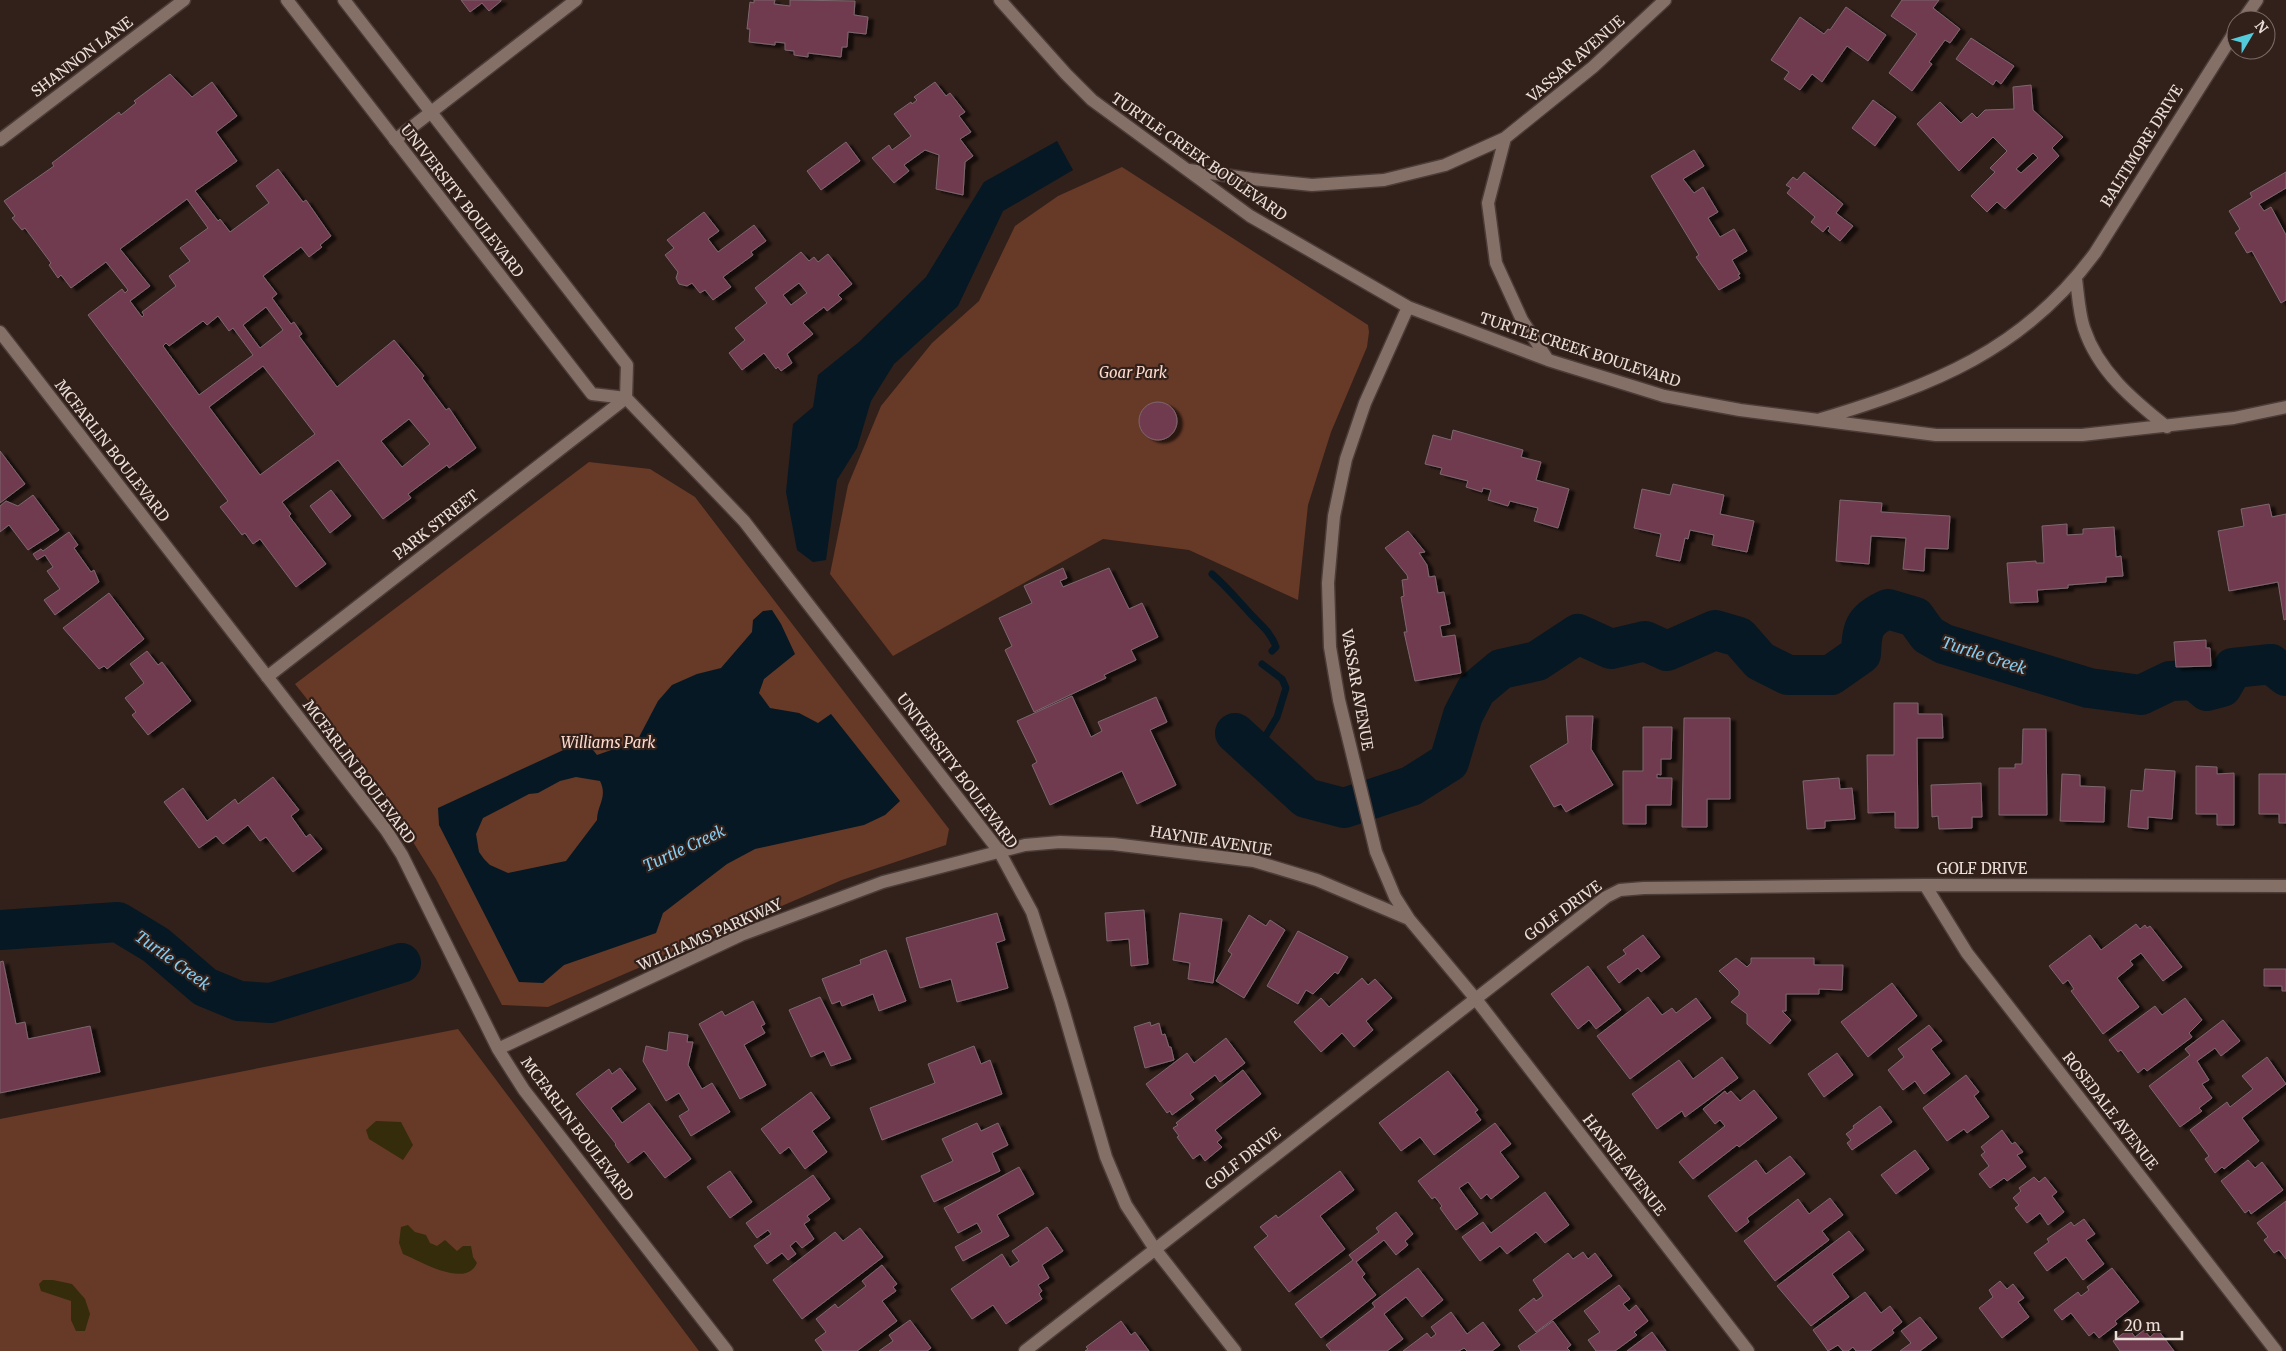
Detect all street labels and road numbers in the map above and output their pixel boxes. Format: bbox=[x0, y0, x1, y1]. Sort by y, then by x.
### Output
street label: VASSAR AVENUE bbox=[1522, 11, 1629, 107]
street label: SHANNON LANE bbox=[27, 12, 137, 101]
street label: BALTIMORE DRIVE bbox=[2096, 81, 2187, 210]
street label: TURTLE CREEK BOULEVARD bbox=[1108, 89, 1291, 225]
street label: UNIVERSITY BOULEVARD bbox=[397, 120, 528, 281]
street label: TURTLE CREEK BOULEVARD bbox=[1477, 308, 1683, 391]
street label: MCFARLIN BOULEVARD bbox=[51, 376, 174, 526]
street label: PARK STREET bbox=[389, 485, 483, 564]
street label: VASSAR AVENUE bbox=[1337, 627, 1378, 752]
street label: UNIVERSITY BOULEVARD bbox=[893, 689, 1022, 852]
street label: MCFARLIN BOULEVARD bbox=[299, 696, 420, 847]
street label: HAYNIE AVENUE bbox=[1149, 821, 1274, 860]
street label: GOLF DRIVE bbox=[1937, 859, 2028, 878]
street label: GOLF DRIVE bbox=[1520, 876, 1605, 945]
street label: WILLIAMS PARKWAY bbox=[634, 894, 785, 975]
street label: ROSEDALE AVENUE bbox=[2058, 1048, 2163, 1174]
street label: MCFARLIN BOULEVARD bbox=[517, 1053, 638, 1204]
street label: HAYNIE AVENUE bbox=[1579, 1110, 1670, 1220]
street label: GOLF DRIVE bbox=[1201, 1123, 1285, 1194]

